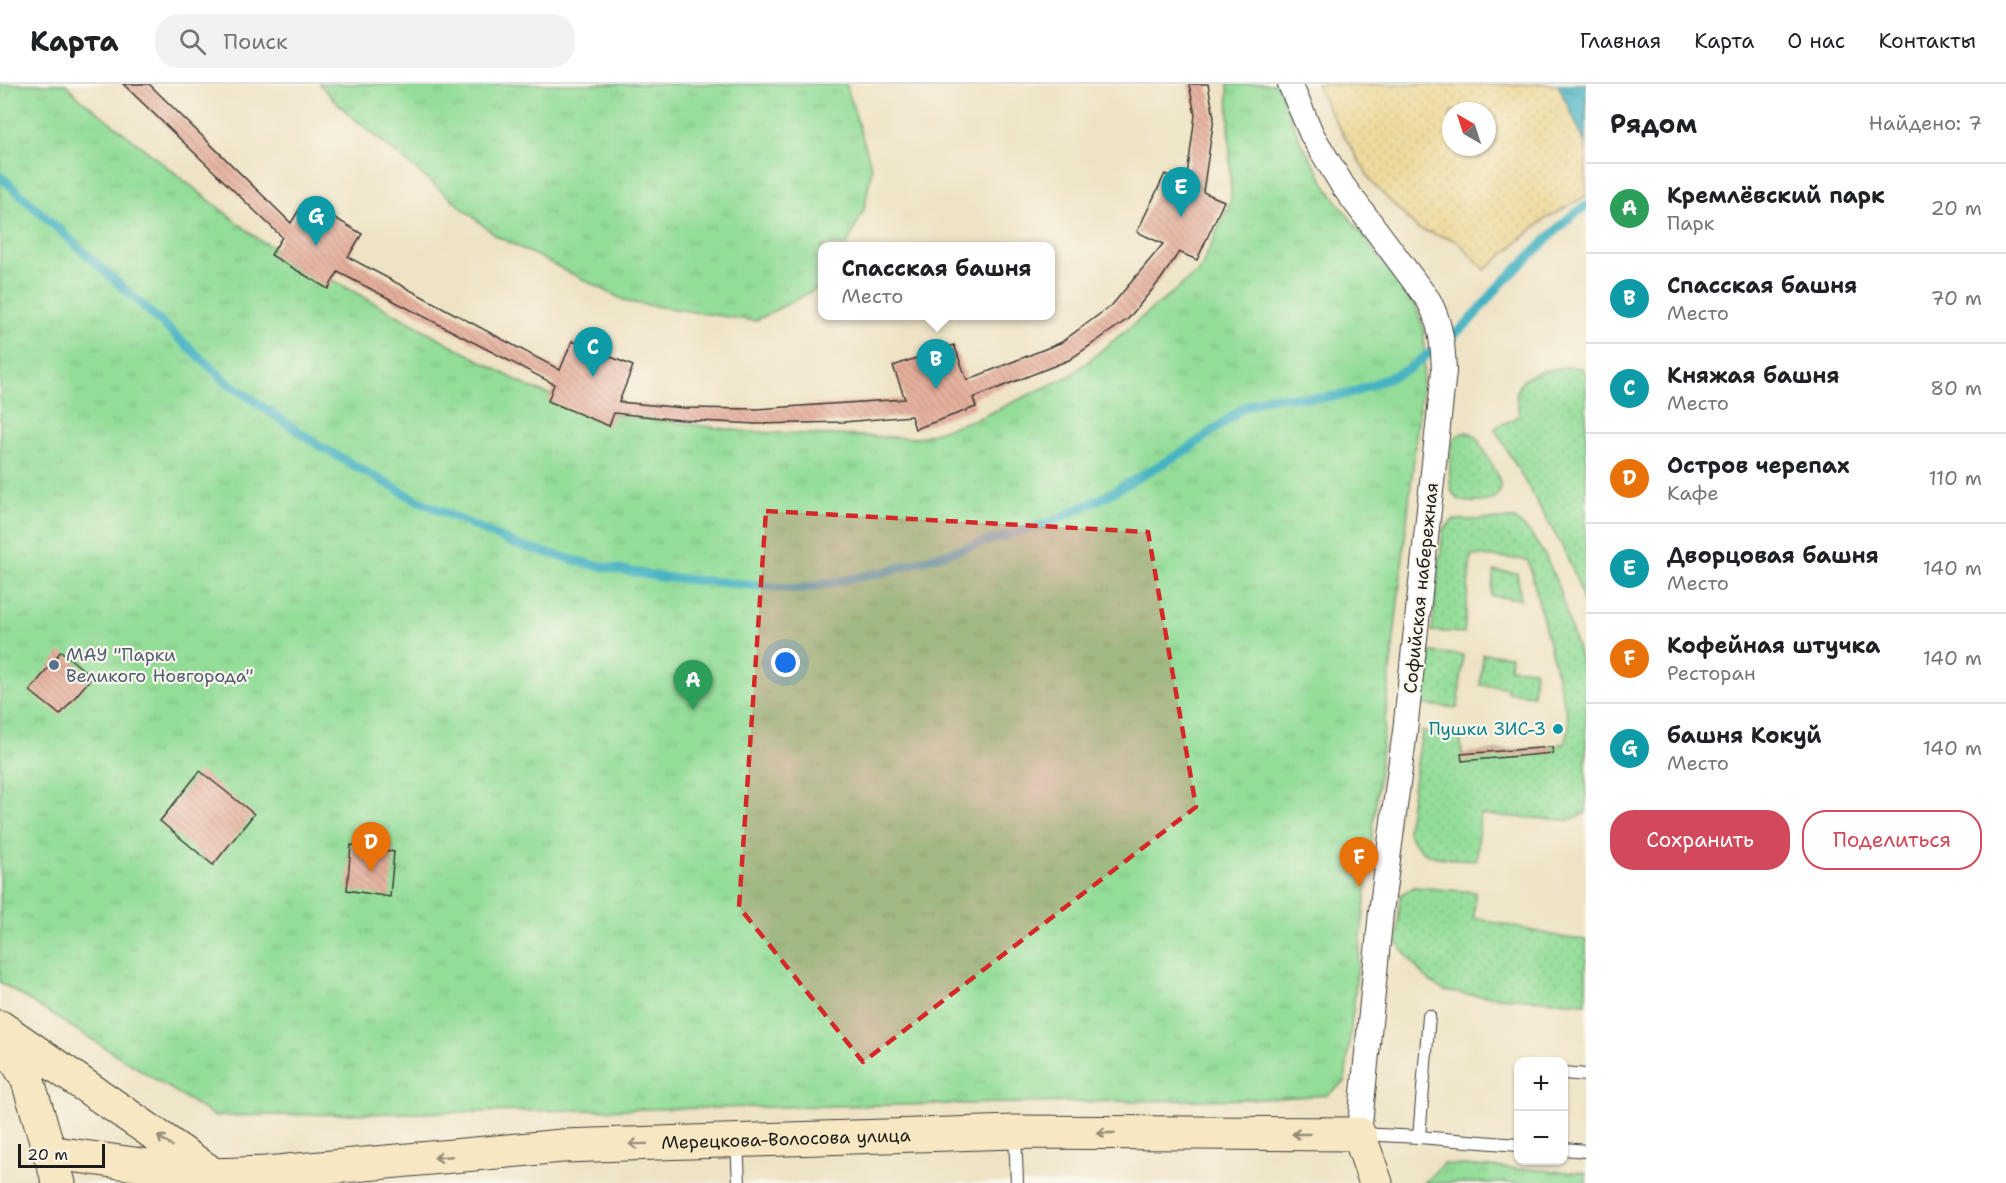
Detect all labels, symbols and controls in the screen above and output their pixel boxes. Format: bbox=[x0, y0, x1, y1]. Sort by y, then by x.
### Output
search box bbox=[155, 14, 575, 68]
text: Карта bbox=[30, 22, 119, 60]
icon: search bbox=[176, 25, 209, 58]
text: Поиск bbox=[224, 27, 288, 56]
text: Главная bbox=[1580, 27, 1661, 55]
text: Карта bbox=[1694, 27, 1754, 55]
text: О нас bbox=[1787, 27, 1845, 55]
text: Контакты bbox=[1878, 27, 1976, 55]
north arrow bbox=[1442, 102, 1496, 156]
text: Рядом bbox=[1610, 106, 1697, 141]
text: Найдено: 7 bbox=[1869, 110, 1982, 136]
pin: E bbox=[1162, 168, 1200, 217]
text: Кремлёвский парк bbox=[1667, 181, 1885, 210]
text: A bbox=[1622, 195, 1637, 221]
text: 20 m bbox=[1931, 195, 1982, 221]
pin: G bbox=[296, 196, 336, 246]
text: Парк bbox=[1667, 210, 1714, 236]
popup bbox=[818, 242, 1055, 320]
text: Спасская башня bbox=[841, 254, 1032, 283]
text: Спасская башня bbox=[1667, 271, 1857, 300]
text: Место bbox=[841, 283, 903, 309]
text: B bbox=[1623, 285, 1636, 311]
text: 70 m bbox=[1930, 285, 1982, 311]
text: Место bbox=[1667, 300, 1729, 326]
pin: C bbox=[574, 328, 612, 377]
pin: B bbox=[916, 340, 956, 389]
text: Княжая башня bbox=[1667, 361, 1839, 390]
text: C bbox=[1623, 375, 1636, 401]
text: 80 m bbox=[1930, 375, 1982, 401]
text: Место bbox=[1667, 390, 1729, 416]
text: Остров черепах bbox=[1667, 451, 1850, 480]
text: D bbox=[1622, 465, 1637, 491]
text: 110 m bbox=[1928, 465, 1982, 491]
text: Кафе bbox=[1667, 480, 1719, 506]
street label: Софийская набережная bbox=[1398, 481, 1444, 695]
text: Дворцовая башня bbox=[1667, 541, 1879, 570]
text: E bbox=[1623, 555, 1636, 581]
text: 140 m bbox=[1923, 555, 1982, 581]
text: Место bbox=[1667, 570, 1729, 596]
text: Кофейная штучка bbox=[1667, 631, 1880, 660]
place label: МАУ "Парки Великого Новгорода" bbox=[66, 643, 254, 688]
text: F bbox=[1624, 645, 1635, 671]
text: 140 m bbox=[1923, 645, 1982, 671]
your location bbox=[771, 648, 800, 677]
marker: МАУ "Парки Великого Новгорода" bbox=[47, 658, 61, 672]
pin: A bbox=[674, 660, 712, 710]
text: Ресторан bbox=[1667, 660, 1756, 686]
place label: Пушки ЗИС-3 bbox=[1429, 717, 1546, 741]
text: башня Кокуй bbox=[1667, 721, 1822, 750]
marker: Пушки ЗИС-3 bbox=[1551, 722, 1565, 736]
text: G bbox=[1621, 735, 1638, 761]
text: 140 m bbox=[1923, 735, 1982, 761]
text: Место bbox=[1667, 750, 1729, 776]
button: Сохранить bbox=[1610, 810, 1790, 870]
button: Поделиться bbox=[1802, 810, 1982, 870]
pin: D bbox=[352, 822, 391, 872]
pin: F bbox=[1340, 838, 1378, 887]
map controls bbox=[1514, 1057, 1568, 1165]
button: + bbox=[1514, 1057, 1568, 1111]
button: − bbox=[1514, 1111, 1568, 1165]
street label: Мерецкова-Волосова улица bbox=[661, 1123, 911, 1155]
one-way arrow bbox=[1096, 1127, 1116, 1139]
one-way arrow bbox=[1291, 1128, 1311, 1140]
one-way arrow bbox=[158, 1135, 174, 1147]
one-way arrow bbox=[628, 1139, 648, 1150]
scale bar bbox=[18, 1141, 105, 1168]
text: 20 m bbox=[27, 1144, 68, 1165]
one-way arrow bbox=[434, 1152, 454, 1163]

